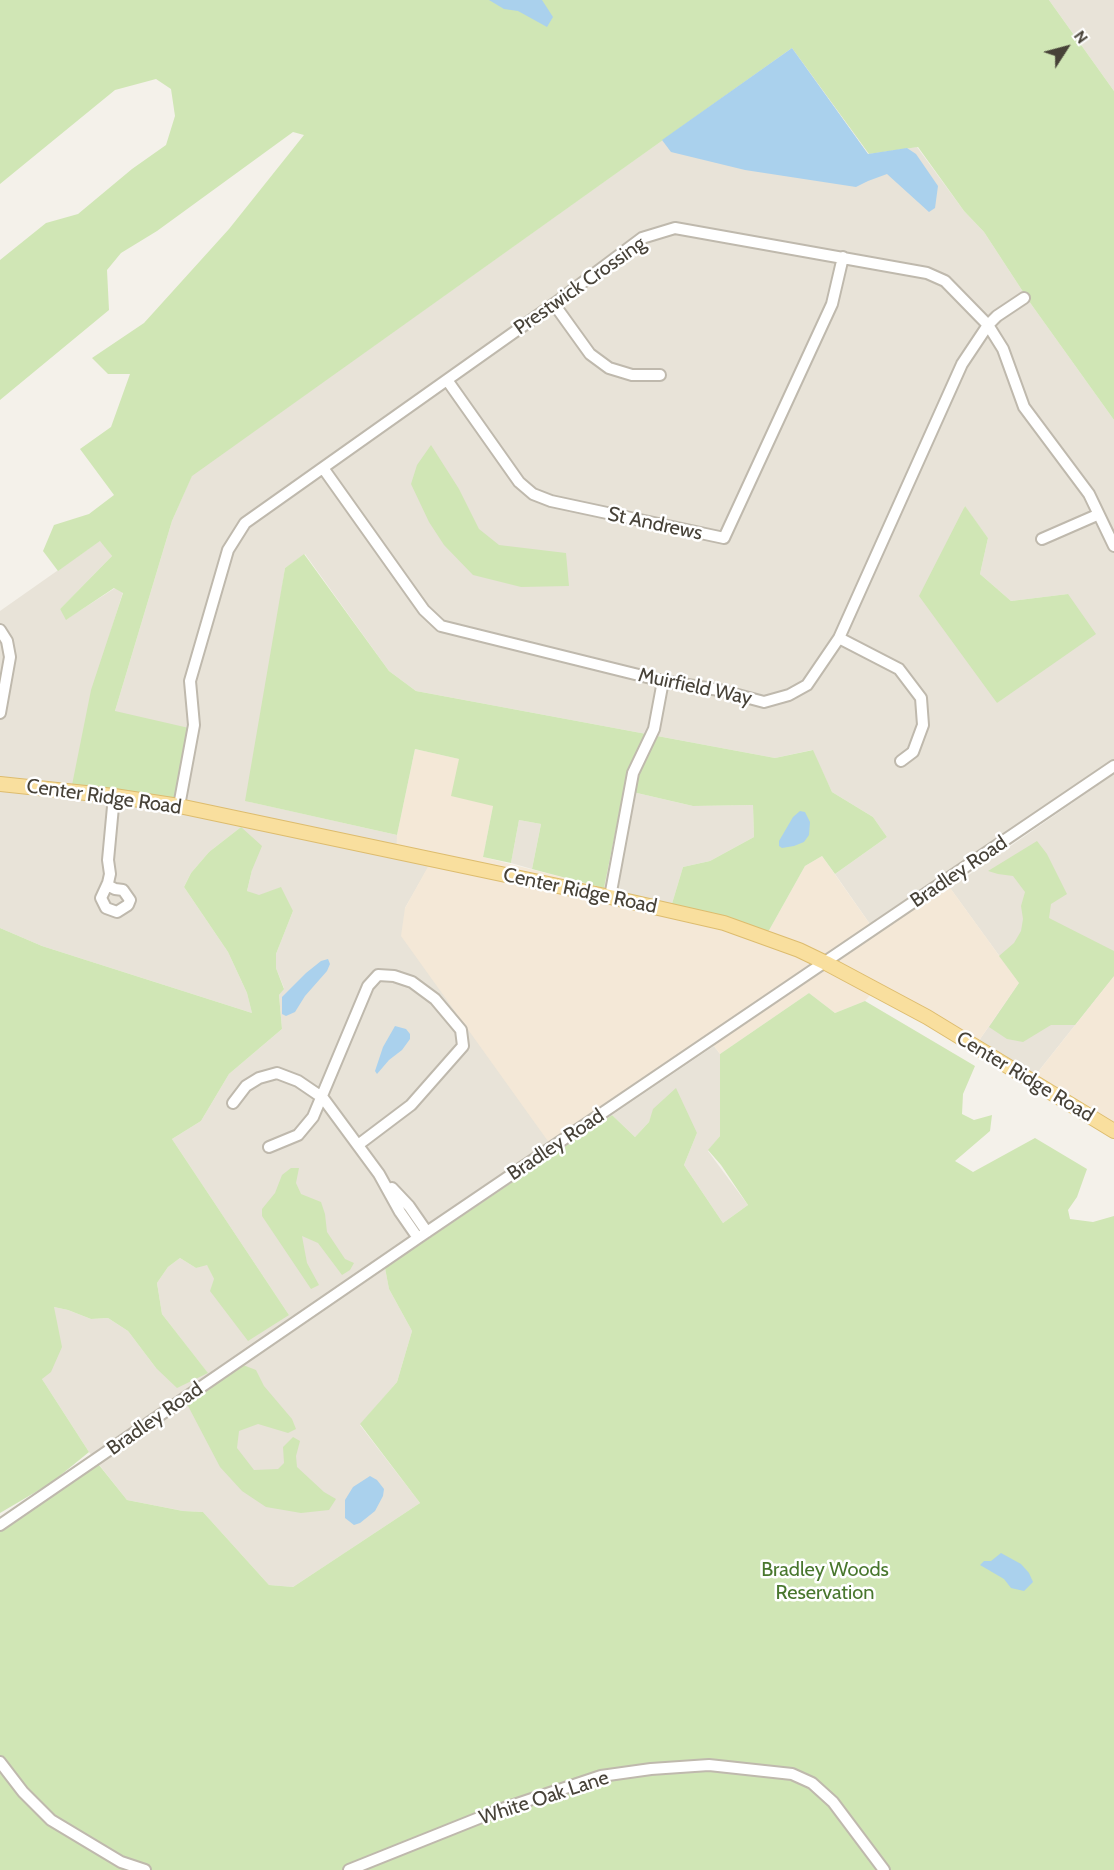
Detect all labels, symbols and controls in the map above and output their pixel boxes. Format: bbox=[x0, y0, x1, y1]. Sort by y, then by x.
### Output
north arrow bbox=[1036, 18, 1096, 78]
text: N bbox=[1070, 27, 1092, 47]
street label: Prestwick Crossing bbox=[510, 232, 650, 340]
street label: St Andrews bbox=[605, 502, 705, 546]
street label: Muirfield Way bbox=[636, 663, 754, 711]
street label: Center Ridge Road bbox=[25, 774, 183, 820]
street label: Bradley Road bbox=[906, 831, 1012, 913]
street label: Center Ridge Road bbox=[501, 863, 659, 919]
street label: Center Ridge Road bbox=[952, 1026, 1098, 1128]
street label: Bradley Road bbox=[503, 1104, 609, 1186]
street label: Bradley Road bbox=[102, 1377, 208, 1461]
park label: Bradley Woods Reservation bbox=[761, 1558, 889, 1605]
street label: White Oak Lane bbox=[476, 1766, 612, 1830]

